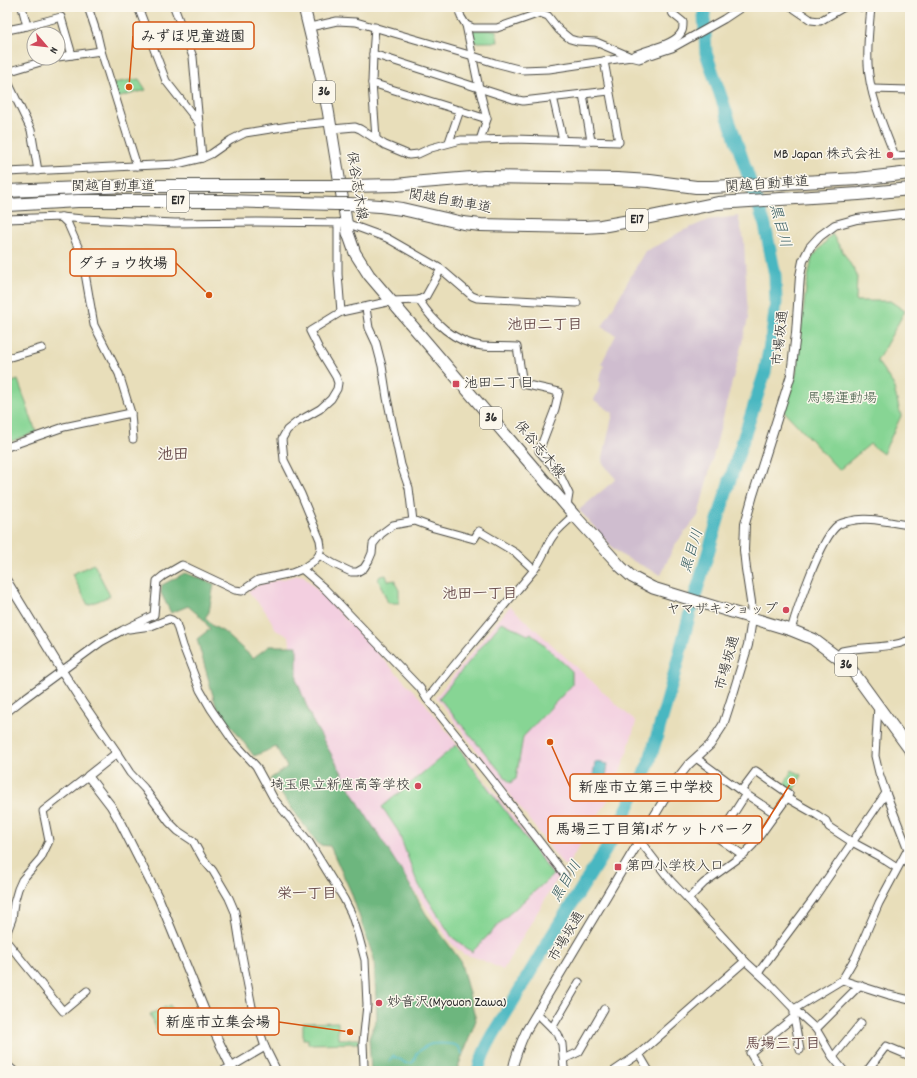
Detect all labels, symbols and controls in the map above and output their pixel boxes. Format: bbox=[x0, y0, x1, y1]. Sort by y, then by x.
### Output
callout: みずほ児童遊園 bbox=[133, 22, 254, 49]
north arrow bbox=[26, 26, 66, 66]
text: みずほ児童遊園 bbox=[141, 27, 245, 49]
text: N bbox=[44, 44, 61, 56]
road number: 36 bbox=[313, 81, 335, 103]
place label: MB Japan 株式会社 bbox=[774, 145, 882, 165]
street label: 保谷志木線 bbox=[341, 150, 371, 222]
marker: MB Japan 株式会社 bbox=[885, 150, 895, 160]
street label: 関越自動車道 bbox=[724, 172, 810, 198]
street label: 関越自動車道 bbox=[71, 177, 155, 197]
street label: 関越自動車道 bbox=[407, 185, 493, 219]
road number: E17 bbox=[167, 190, 189, 212]
water label: 黒目川 bbox=[763, 201, 795, 251]
road number: E17 bbox=[626, 209, 648, 231]
callout: ダチョウ牧場 bbox=[70, 249, 176, 276]
text: ダチョウ牧場 bbox=[78, 254, 168, 276]
street label: 市場坂通 bbox=[768, 309, 794, 367]
district label: 池田二丁目 bbox=[507, 315, 583, 337]
place label: 池田二丁目 bbox=[464, 374, 534, 394]
marker: 池田二丁目 bbox=[451, 379, 461, 389]
park label: 馬場運動場 bbox=[807, 389, 877, 409]
road number: 36 bbox=[480, 407, 502, 429]
street label: 保谷志木線 bbox=[509, 417, 569, 483]
district label: 池田 bbox=[157, 444, 189, 467]
water label: 黒目川 bbox=[676, 526, 710, 576]
district label: 池田一丁目 bbox=[442, 584, 518, 606]
place label: ヤマザキショップ bbox=[667, 600, 778, 620]
marker: ヤマザキショップ bbox=[781, 605, 791, 615]
street label: 市場坂通 bbox=[711, 633, 745, 693]
road number: 36 bbox=[835, 654, 857, 676]
callout: 新座市立第三中学校 bbox=[570, 774, 721, 801]
place label: 埼玉県立新座高等学校 bbox=[270, 776, 410, 796]
text: 新座市立第三中学校 bbox=[578, 778, 714, 800]
marker: 埼玉県立新座高等学校 bbox=[413, 781, 423, 791]
callout: 馬場三丁目第1ポケットパーク bbox=[548, 816, 762, 843]
text: 馬場三丁目第1ポケットパーク bbox=[556, 820, 754, 842]
water label: 黒目川 bbox=[546, 857, 588, 907]
place label: 第四小学校入口 bbox=[626, 857, 724, 877]
marker: 第四小学校入口 bbox=[613, 862, 623, 872]
district label: 栄一丁目 bbox=[277, 884, 337, 906]
street label: 市場坂通 bbox=[544, 908, 590, 966]
place label: 妙音沢(Myouon Zawa) bbox=[387, 993, 507, 1013]
marker: 妙音沢(Myouon Zawa) bbox=[374, 998, 384, 1008]
callout: 新座市立集会場 bbox=[158, 1008, 279, 1035]
text: 新座市立集会場 bbox=[165, 1013, 271, 1035]
district label: 馬場三丁目 bbox=[745, 1034, 821, 1056]

